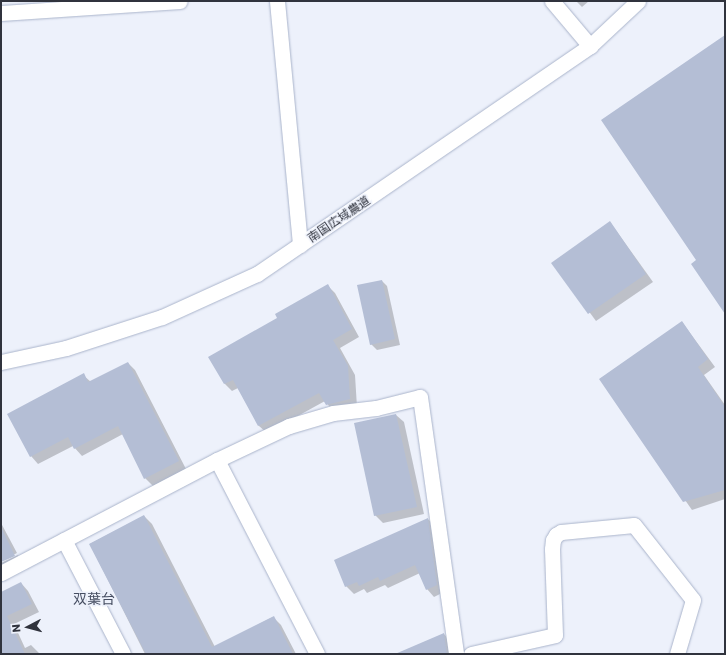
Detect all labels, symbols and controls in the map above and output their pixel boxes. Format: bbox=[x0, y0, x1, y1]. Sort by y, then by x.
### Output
street label: 南国広域農道 bbox=[305, 193, 373, 245]
district label: 双葉台 bbox=[73, 591, 115, 607]
north arrow bbox=[8, 607, 48, 647]
text: N bbox=[8, 623, 24, 633]

